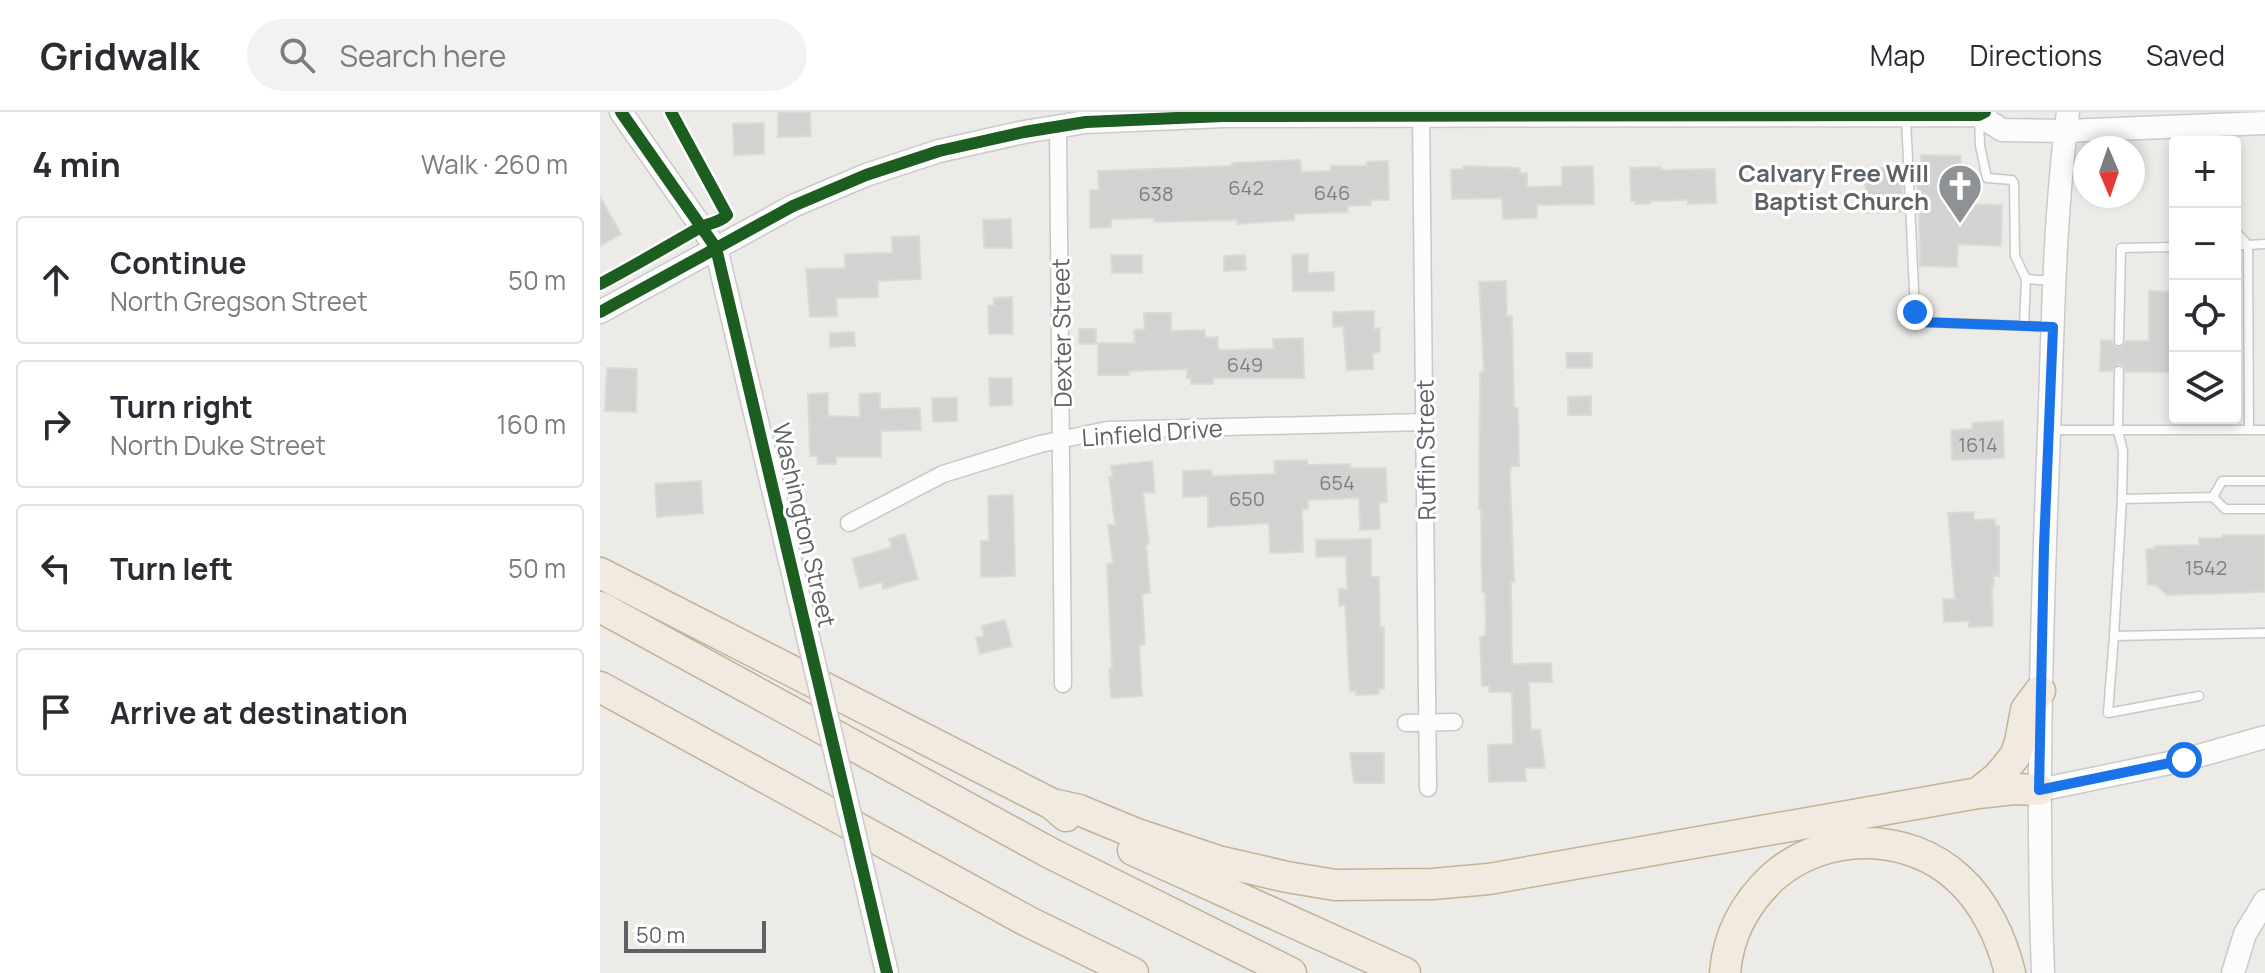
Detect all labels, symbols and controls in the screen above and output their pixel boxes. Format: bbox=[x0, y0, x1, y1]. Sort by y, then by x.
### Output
search box bbox=[247, 19, 807, 91]
text: Gridwalk bbox=[40, 29, 199, 81]
icon: search bbox=[275, 33, 319, 77]
text: Search here bbox=[339, 35, 506, 76]
text: Map bbox=[1870, 36, 1925, 74]
text: Directions bbox=[1969, 36, 2102, 74]
text: Saved bbox=[2146, 36, 2225, 74]
north arrow bbox=[2073, 136, 2145, 208]
map controls bbox=[2169, 136, 2241, 424]
button: + bbox=[2169, 136, 2241, 208]
text: 4 min bbox=[32, 141, 121, 187]
text: Walk · 260 m bbox=[421, 146, 568, 182]
place label: Calvary Free Will Baptist Church bbox=[1738, 156, 1929, 217]
church icon: Calvary Free Will Baptist Church bbox=[1936, 162, 1984, 225]
house number: 642 bbox=[1228, 174, 1264, 201]
house number: 646 bbox=[1314, 179, 1350, 206]
house number: 638 bbox=[1138, 180, 1174, 207]
button: − bbox=[2169, 208, 2241, 280]
text: Continue bbox=[110, 242, 246, 283]
icon: ahead bbox=[34, 258, 78, 302]
street label: Dexter Street bbox=[1043, 258, 1079, 408]
text: 50 m bbox=[508, 262, 566, 298]
button: locate bbox=[2169, 280, 2241, 352]
text: North Gregson Street bbox=[110, 283, 368, 319]
route end bbox=[1897, 294, 1933, 330]
house number: 649 bbox=[1227, 351, 1263, 378]
button: layers bbox=[2169, 352, 2241, 424]
street label: Ruffin Street bbox=[1407, 379, 1443, 521]
text: Turn right bbox=[110, 386, 253, 427]
icon: right bbox=[34, 402, 78, 446]
text: 160 m bbox=[497, 406, 566, 442]
street label: Linfield Drive bbox=[1080, 411, 1224, 453]
street label: Washington Street bbox=[765, 420, 845, 630]
text: North Duke Street bbox=[110, 427, 326, 463]
house number: 1614 bbox=[1958, 431, 1998, 458]
house number: 654 bbox=[1319, 469, 1355, 496]
house number: 650 bbox=[1229, 485, 1265, 512]
icon: left bbox=[34, 546, 78, 590]
text: Turn left bbox=[110, 548, 233, 589]
text: 50 m bbox=[508, 550, 566, 586]
house number: 1542 bbox=[2185, 554, 2227, 581]
icon: arrive bbox=[34, 690, 78, 734]
text: Arrive at destination bbox=[110, 692, 408, 733]
route start bbox=[2166, 742, 2202, 778]
scale bar bbox=[624, 917, 766, 953]
text: 50 m bbox=[636, 920, 685, 950]

